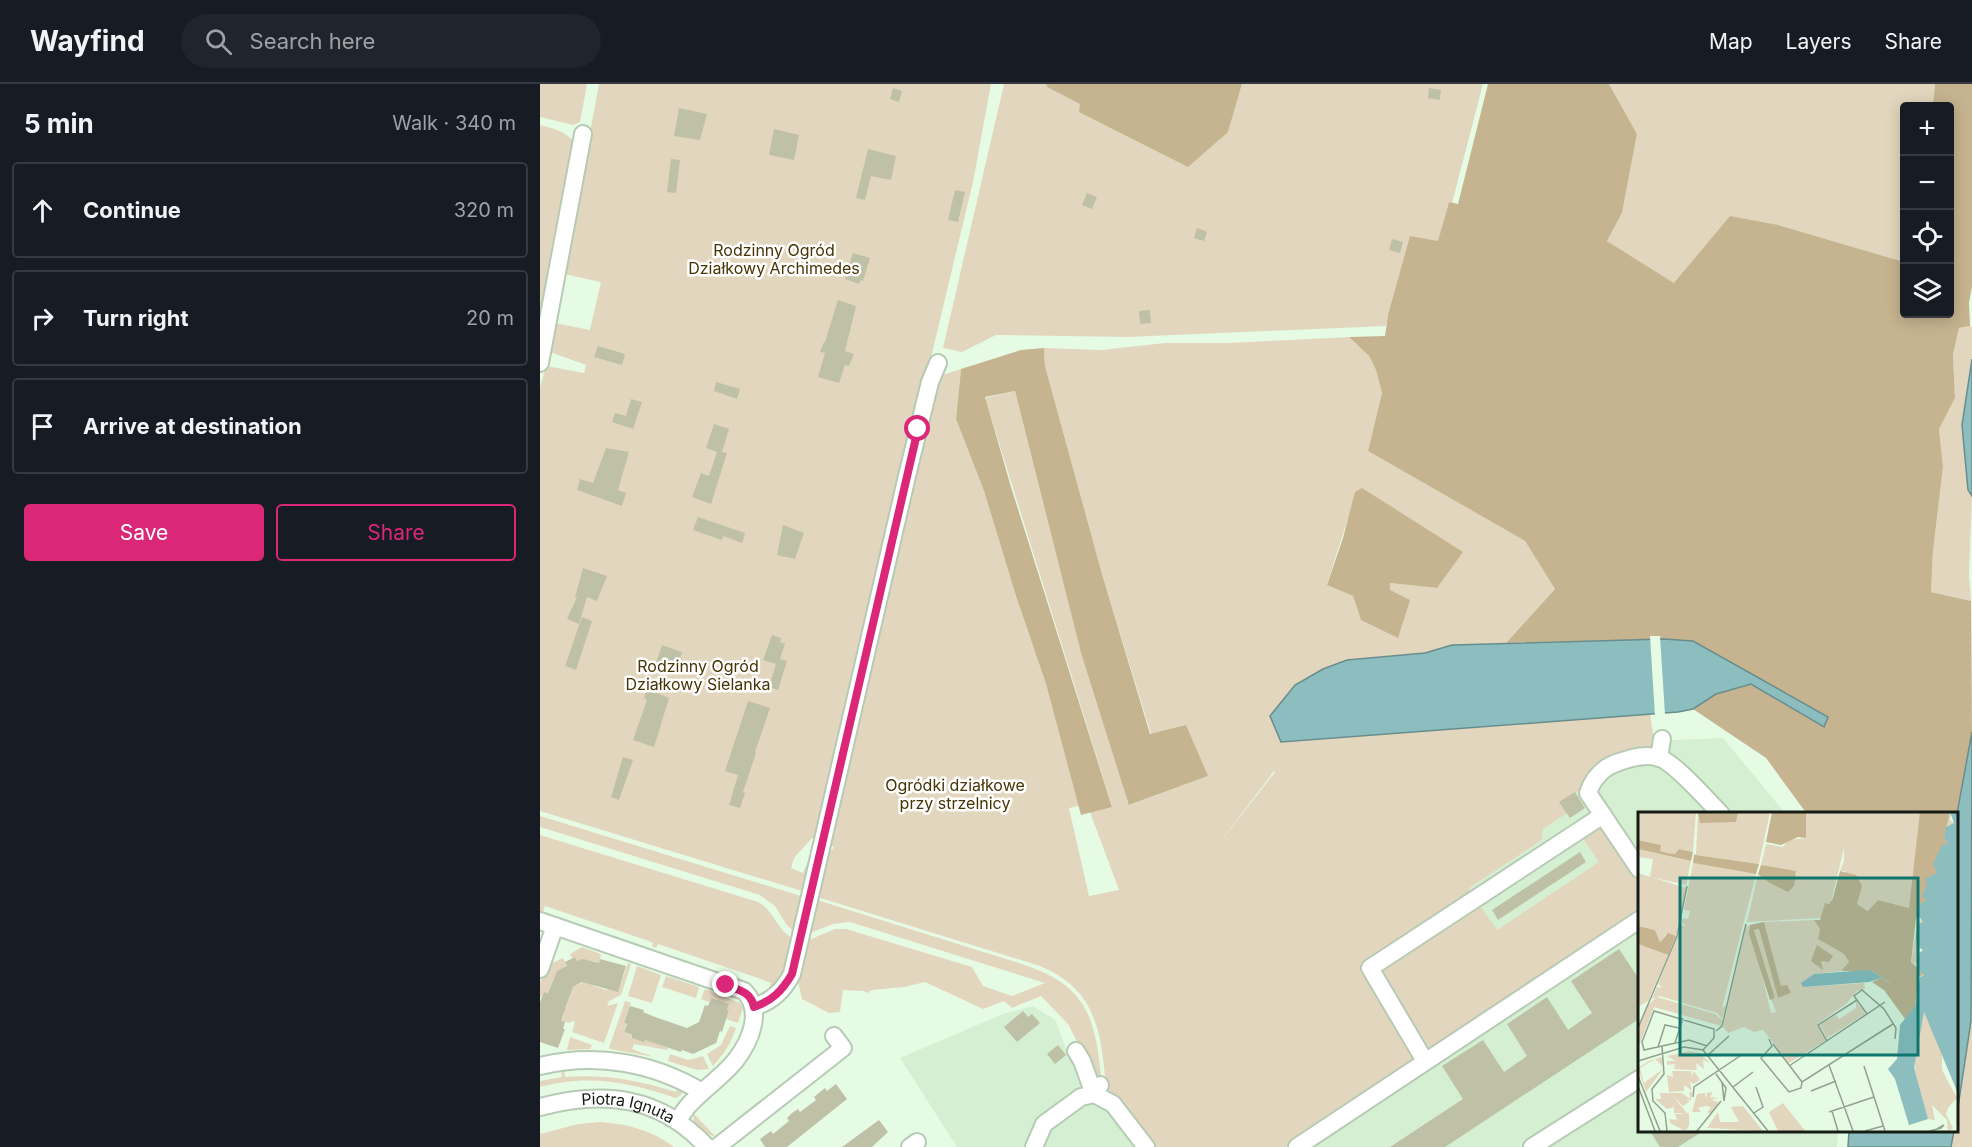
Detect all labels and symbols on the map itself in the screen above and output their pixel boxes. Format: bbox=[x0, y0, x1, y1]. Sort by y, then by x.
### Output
park label: Rodzinny Ogród Działkowy Archimedes bbox=[688, 240, 860, 278]
route start bbox=[904, 415, 930, 441]
park label: Rodzinny Ogród Działkowy Sielanka bbox=[626, 656, 770, 694]
park label: Ogródki działkowe przy strzelnicy bbox=[885, 775, 1025, 813]
inset map bbox=[1638, 812, 1957, 1132]
route end bbox=[712, 971, 738, 997]
street label: Piotra Ignuta bbox=[581, 1088, 678, 1127]

